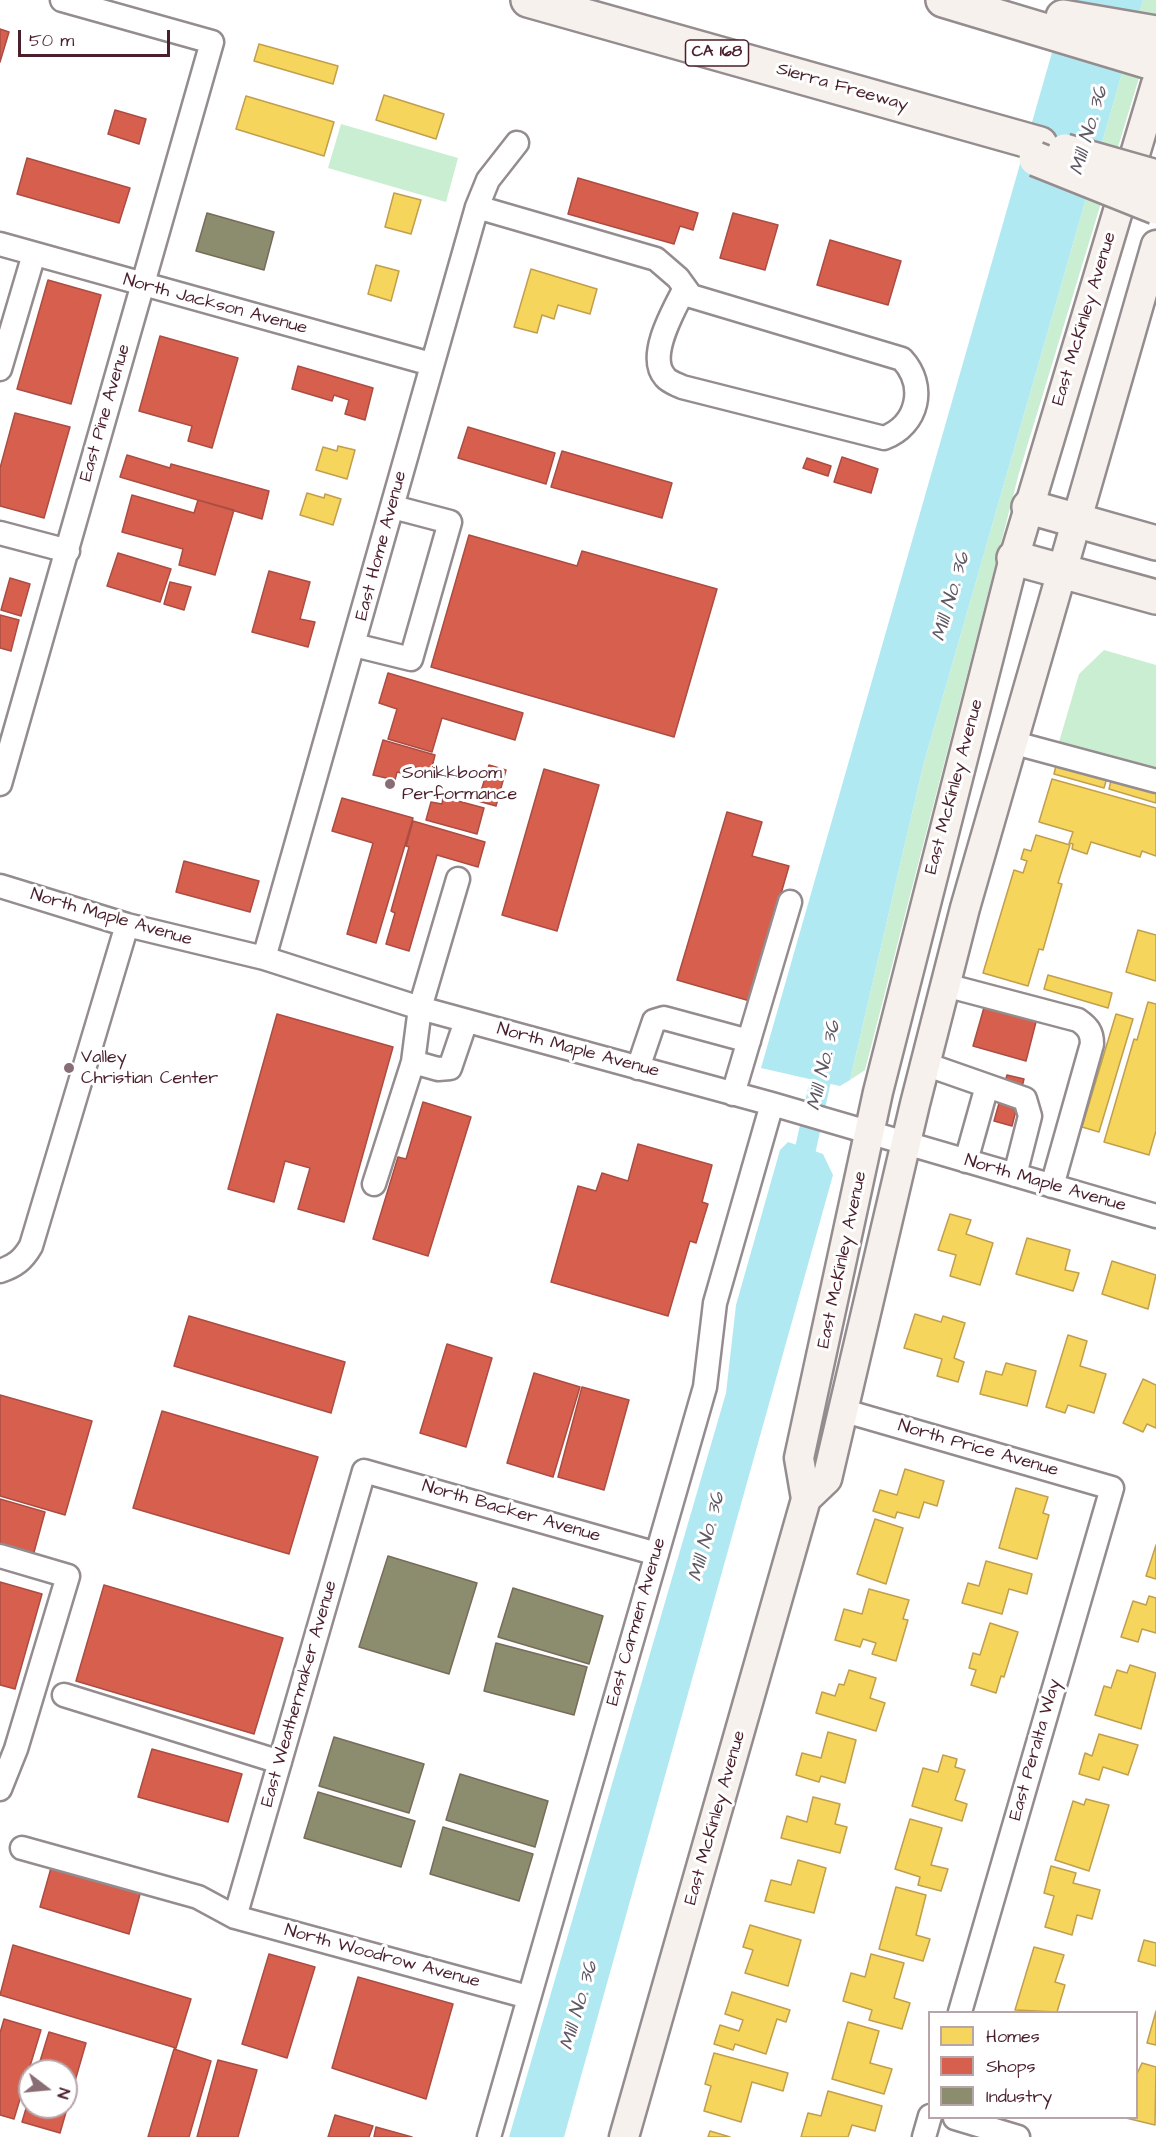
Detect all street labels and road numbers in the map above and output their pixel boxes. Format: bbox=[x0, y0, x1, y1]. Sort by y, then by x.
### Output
road number: CA 168 bbox=[686, 40, 748, 66]
street label: Sierra Freeway bbox=[774, 59, 910, 117]
street label: East McKinley Avenue bbox=[1048, 230, 1122, 408]
street label: North Jackson Avenue bbox=[121, 270, 309, 340]
street label: East Pine Avenue bbox=[76, 342, 136, 484]
street label: East Home Avenue bbox=[352, 469, 412, 623]
street label: East McKinley Avenue bbox=[921, 697, 989, 877]
street label: North Maple Avenue bbox=[28, 885, 194, 951]
street label: North Maple Avenue bbox=[495, 1019, 661, 1083]
street label: North Maple Avenue bbox=[962, 1151, 1128, 1217]
street label: East McKinley Avenue bbox=[814, 1170, 872, 1350]
street label: North Price Avenue bbox=[895, 1416, 1061, 1482]
street label: North Backer Avenue bbox=[419, 1476, 603, 1548]
street label: East Carmen Avenue bbox=[603, 1536, 671, 1708]
street label: East Weathermaker Avenue bbox=[257, 1578, 343, 1810]
street label: East Peralta Way bbox=[1005, 1677, 1067, 1823]
street label: East McKinley Avenue bbox=[681, 1728, 751, 1908]
street label: North Woodrow Avenue bbox=[282, 1920, 482, 1994]

